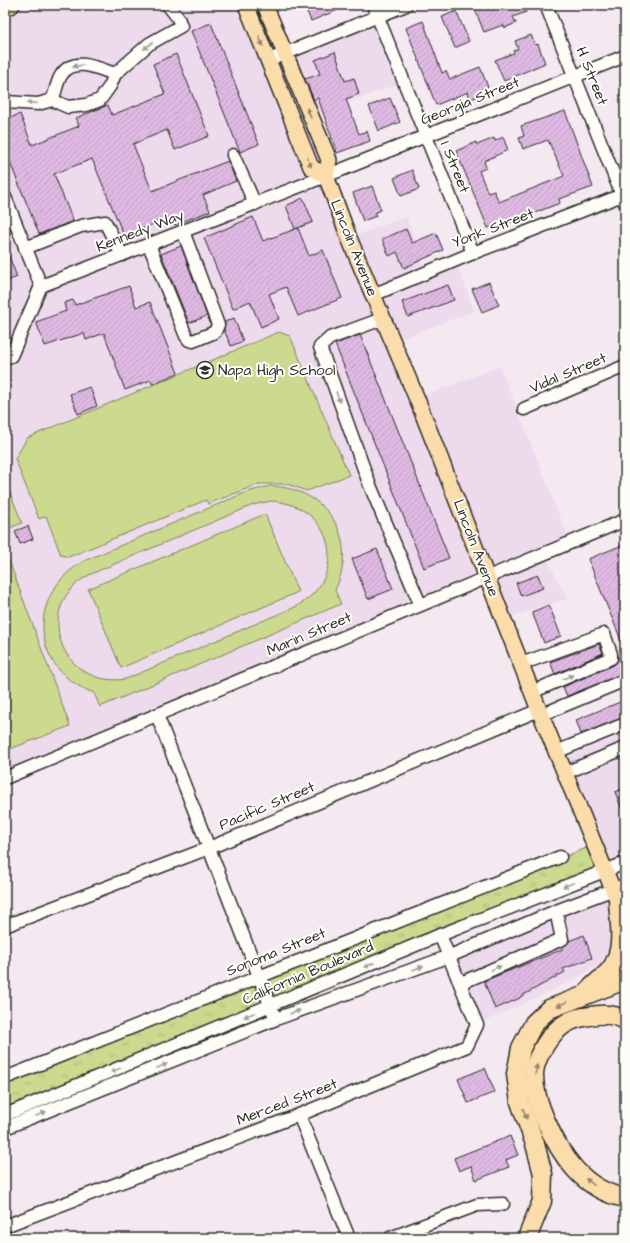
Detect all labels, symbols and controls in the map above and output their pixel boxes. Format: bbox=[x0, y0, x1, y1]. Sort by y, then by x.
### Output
one-way arrow bbox=[258, 36, 264, 47]
one-way arrow bbox=[142, 41, 153, 50]
street label: H Street bbox=[571, 44, 613, 108]
one-way arrow bbox=[72, 63, 84, 69]
street label: Georgia Street bbox=[417, 72, 523, 131]
one-way arrow bbox=[26, 100, 38, 107]
one-way arrow bbox=[306, 107, 312, 119]
street label: I Street bbox=[435, 138, 475, 196]
one-way arrow bbox=[306, 156, 312, 167]
street label: Lincoln Avenue bbox=[325, 196, 383, 300]
street label: York Street bbox=[449, 203, 537, 253]
street label: Kennedy Way bbox=[93, 205, 187, 258]
street label: Vidal Street bbox=[526, 347, 610, 399]
school or university icon: Napa High School bbox=[195, 360, 215, 380]
place label: Napa High School bbox=[218, 360, 335, 382]
one-way arrow bbox=[335, 391, 341, 403]
street label: Lincoln Avenue bbox=[448, 496, 504, 600]
street label: Marin Street bbox=[263, 607, 355, 661]
one-way arrow bbox=[563, 673, 575, 679]
street label: Pacific Street bbox=[216, 776, 318, 836]
one-way arrow bbox=[561, 883, 573, 889]
street label: Sonoma Street bbox=[223, 922, 329, 982]
street label: California Boulevard bbox=[239, 936, 377, 1010]
one-way arrow bbox=[364, 962, 375, 968]
one-way arrow bbox=[412, 964, 424, 970]
one-way arrow bbox=[491, 964, 503, 970]
one-way arrow bbox=[556, 1001, 568, 1007]
one-way arrow bbox=[290, 1008, 302, 1014]
one-way arrow bbox=[244, 1012, 255, 1018]
one-way arrow bbox=[157, 1062, 169, 1068]
one-way arrow bbox=[533, 1064, 539, 1076]
one-way arrow bbox=[109, 1067, 121, 1073]
street label: Merced Street bbox=[234, 1073, 340, 1131]
one-way arrow bbox=[522, 1108, 528, 1120]
one-way arrow bbox=[36, 1111, 47, 1117]
one-way arrow bbox=[584, 1178, 595, 1187]

